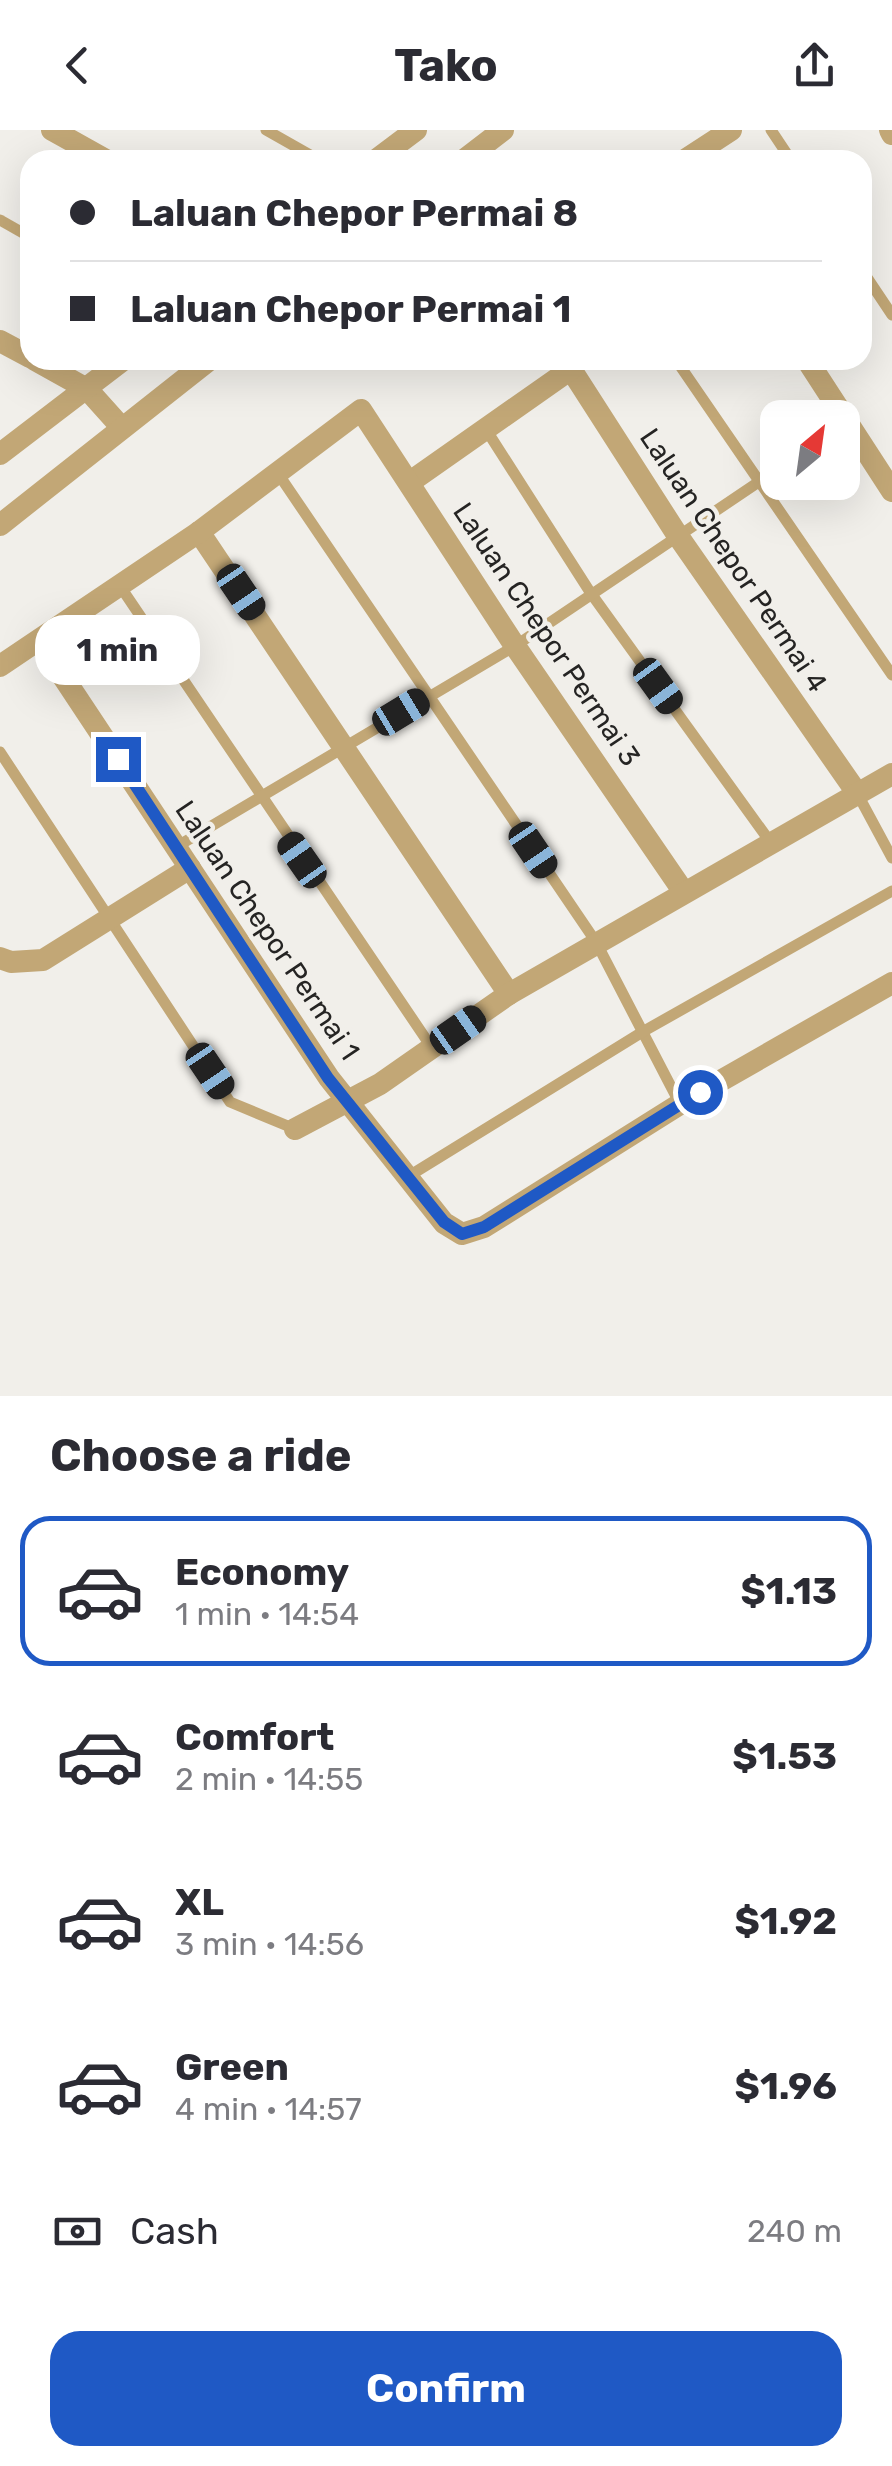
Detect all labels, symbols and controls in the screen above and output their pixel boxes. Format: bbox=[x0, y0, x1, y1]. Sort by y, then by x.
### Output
icon: back bbox=[50, 38, 105, 93]
icon: share bbox=[787, 38, 842, 93]
text: Tako bbox=[394, 39, 498, 92]
text: Laluan Chepor Permai 8 bbox=[130, 190, 578, 236]
text: Laluan Chepor Permai 1 bbox=[130, 286, 571, 332]
north arrow bbox=[760, 400, 860, 500]
map controls bbox=[760, 400, 860, 500]
street label: Laluan Chepor Permai 4 bbox=[633, 422, 834, 698]
street label: Laluan Chepor Permai 3 bbox=[446, 497, 647, 772]
car bbox=[212, 559, 270, 625]
callout: 1 min bbox=[36, 614, 200, 684]
text: 1 min bbox=[77, 631, 158, 669]
car bbox=[628, 653, 688, 719]
car bbox=[368, 684, 434, 740]
route end bbox=[96, 737, 141, 782]
street label: Laluan Chepor Permai 1 bbox=[169, 795, 367, 1066]
car bbox=[504, 817, 562, 883]
car bbox=[273, 827, 331, 893]
car bbox=[425, 1001, 491, 1059]
car bbox=[181, 1038, 239, 1104]
route start bbox=[678, 1070, 723, 1115]
text: Choose a ride bbox=[50, 1429, 352, 1482]
icon: car bbox=[55, 1546, 145, 1636]
text: Economy bbox=[175, 1549, 349, 1595]
text: $1.13 bbox=[740, 1568, 837, 1614]
text: 1 min · 14:54 bbox=[175, 1595, 359, 1633]
icon: car bbox=[55, 1711, 145, 1801]
text: Comfort bbox=[175, 1714, 334, 1760]
text: $1.53 bbox=[732, 1733, 837, 1779]
text: 2 min · 14:55 bbox=[175, 1760, 363, 1798]
icon: car bbox=[55, 1876, 145, 1966]
text: XL bbox=[175, 1879, 224, 1925]
text: $1.92 bbox=[734, 1898, 837, 1944]
text: 3 min · 14:56 bbox=[175, 1925, 364, 1963]
icon: car bbox=[55, 2041, 145, 2131]
text: Green bbox=[175, 2044, 289, 2090]
text: $1.96 bbox=[735, 2063, 837, 2109]
text: 4 min · 14:57 bbox=[175, 2090, 362, 2128]
icon: cash bbox=[50, 2204, 105, 2259]
text: Cash bbox=[130, 2208, 219, 2254]
text: 240 m bbox=[747, 2212, 842, 2250]
button: Confirm bbox=[50, 2331, 842, 2446]

